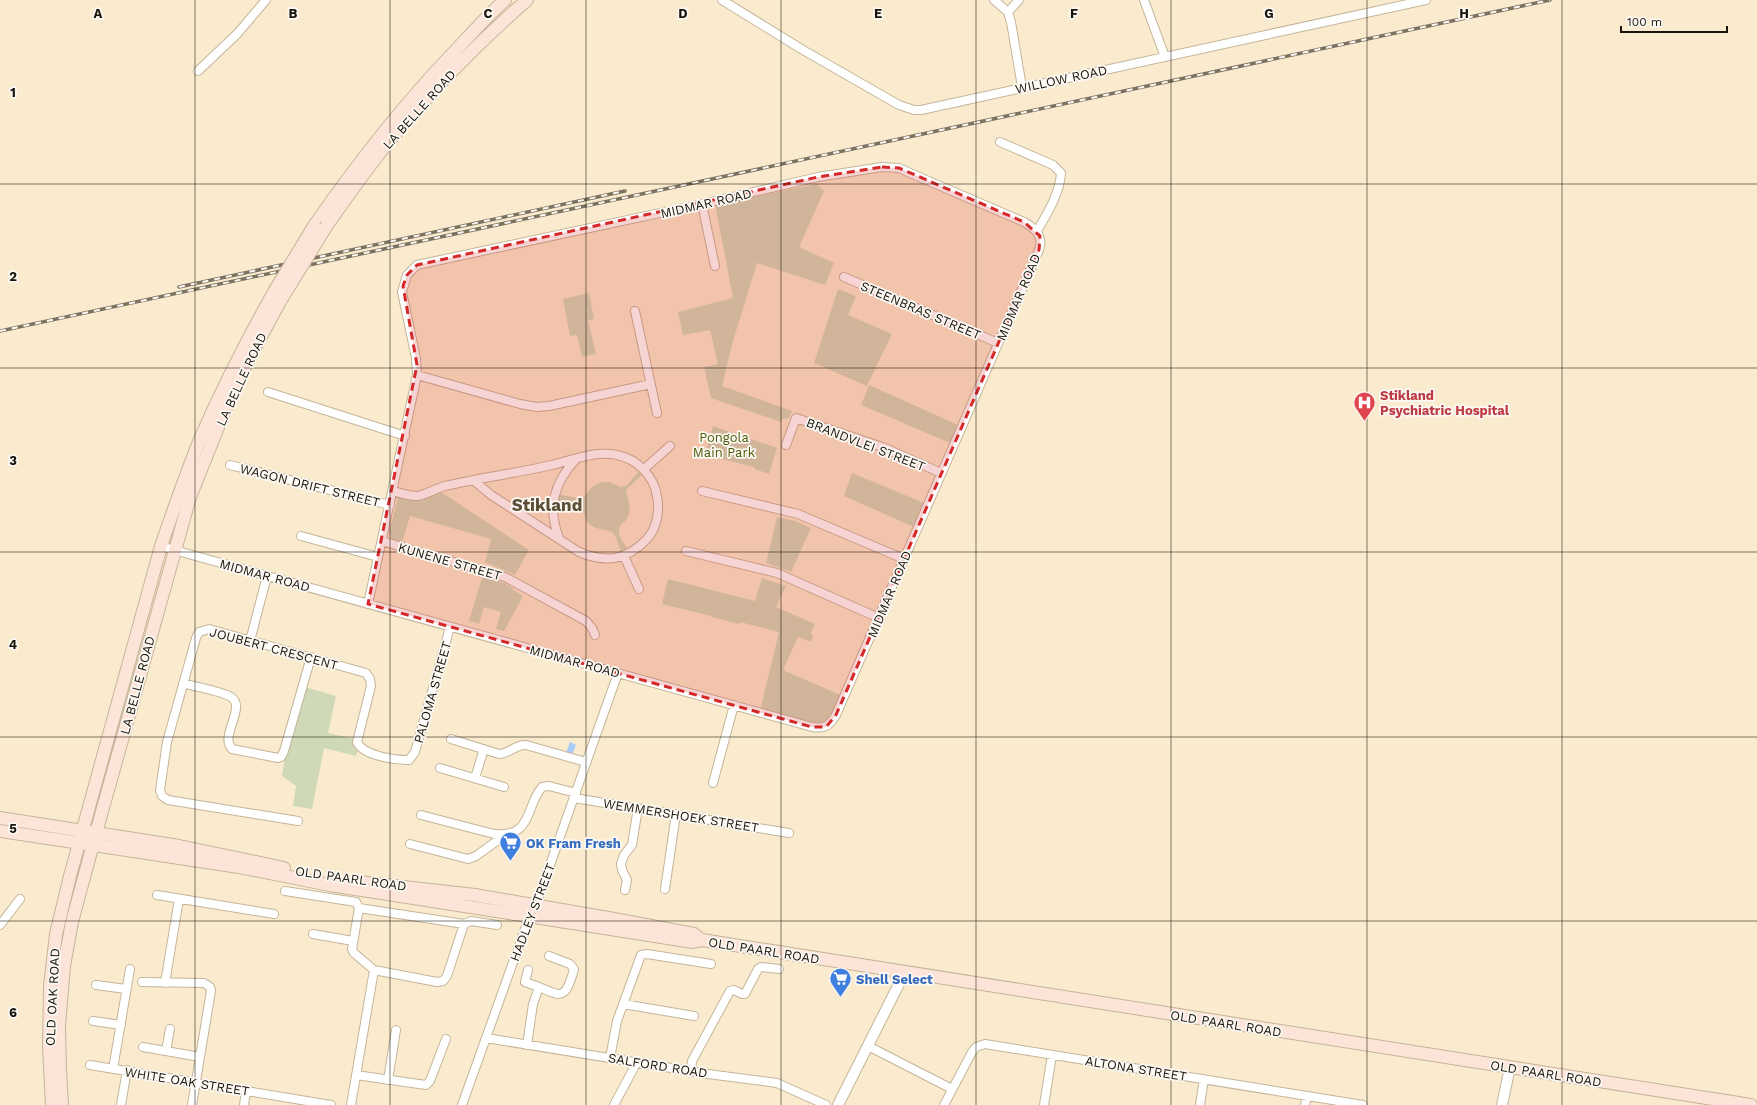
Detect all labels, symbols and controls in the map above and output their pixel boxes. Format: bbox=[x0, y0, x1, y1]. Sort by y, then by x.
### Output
text: A bbox=[94, 6, 103, 21]
text: B bbox=[289, 6, 298, 21]
text: C bbox=[484, 6, 493, 21]
text: D bbox=[678, 6, 688, 21]
text: E bbox=[874, 6, 882, 21]
text: F bbox=[1070, 6, 1078, 21]
text: G bbox=[1264, 6, 1274, 21]
text: H bbox=[1459, 6, 1469, 21]
scale bar bbox=[1621, 8, 1727, 34]
text: 100 m bbox=[1627, 15, 1662, 29]
street label: WILLOW ROAD bbox=[1014, 62, 1109, 97]
street label: LA BELLE ROAD bbox=[380, 67, 459, 152]
text: 1 bbox=[10, 85, 16, 100]
street label: MIDMAR ROAD bbox=[659, 186, 753, 221]
street label: MIDMAR ROAD bbox=[993, 251, 1044, 343]
text: 2 bbox=[9, 269, 17, 284]
street label: STEENBRAS STREET bbox=[858, 278, 983, 343]
street label: LA BELLE ROAD bbox=[213, 330, 270, 428]
place label: Stikland Psychiatric Hospital bbox=[1380, 388, 1510, 418]
hospital icon: Stikland Psychiatric Hospital bbox=[1352, 389, 1378, 422]
street label: BRANDVLEI STREET bbox=[804, 415, 927, 474]
park label: Pongola Main Park bbox=[693, 430, 756, 460]
text: 3 bbox=[9, 453, 17, 468]
street label: WAGON DRIFT STREET bbox=[238, 461, 382, 510]
district label: Stikland bbox=[512, 495, 582, 515]
street label: KUNENE STREET bbox=[397, 540, 503, 583]
street label: MIDMAR ROAD bbox=[864, 548, 915, 640]
street label: MIDMAR ROAD bbox=[218, 556, 312, 595]
street label: JOUBERT CRESCENT bbox=[208, 624, 340, 673]
street label: LA BELLE ROAD bbox=[117, 634, 158, 736]
text: 4 bbox=[9, 637, 18, 652]
street label: PALOMA STREET bbox=[411, 639, 454, 745]
street label: MIDMAR ROAD bbox=[528, 642, 622, 681]
street label: WEMMERSHOEK STREET bbox=[602, 796, 760, 835]
text: 5 bbox=[9, 821, 17, 836]
supermarket icon: OK Fram Fresh bbox=[497, 830, 523, 863]
place label: OK Fram Fresh bbox=[526, 836, 621, 851]
street label: HADLEY STREET bbox=[507, 861, 558, 963]
street label: OLD PAARL ROAD bbox=[294, 863, 408, 894]
street label: OLD PAARL ROAD bbox=[707, 934, 821, 967]
street label: OLD OAK ROAD bbox=[42, 948, 63, 1046]
supermarket icon: Shell Select bbox=[828, 966, 854, 999]
place label: Shell Select bbox=[856, 972, 933, 987]
text: 6 bbox=[9, 1005, 17, 1020]
street label: OLD PAARL ROAD bbox=[1169, 1007, 1283, 1040]
street label: SALFORD ROAD bbox=[607, 1050, 709, 1081]
street label: ALTONA STREET bbox=[1084, 1053, 1188, 1084]
street label: OLD PAARL ROAD bbox=[1489, 1057, 1603, 1090]
street label: WHITE OAK STREET bbox=[123, 1064, 251, 1099]

